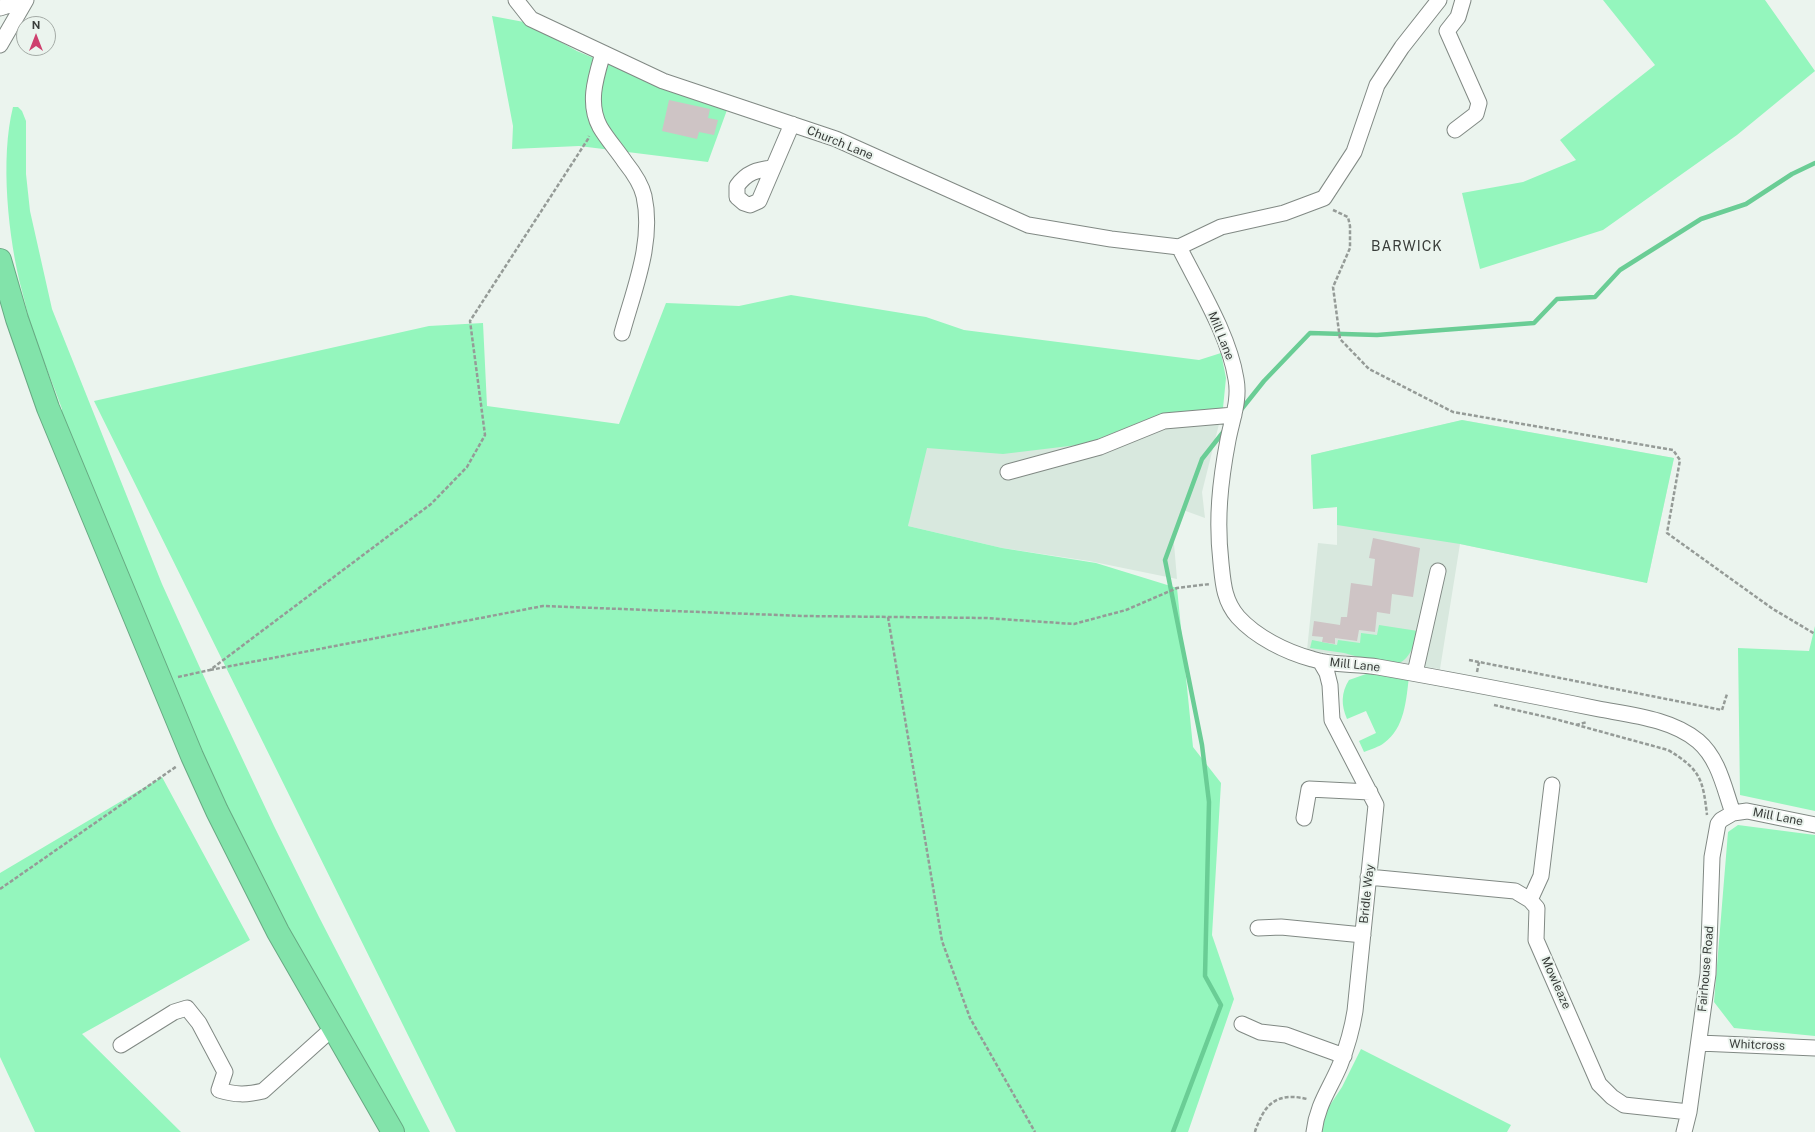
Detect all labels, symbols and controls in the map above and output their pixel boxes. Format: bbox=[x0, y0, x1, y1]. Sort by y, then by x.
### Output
north arrow bbox=[16, 16, 56, 56]
text: N bbox=[32, 19, 40, 31]
street label: Church Lane bbox=[805, 123, 875, 163]
district label: BARWICK bbox=[1371, 239, 1443, 255]
street label: Mill Lane bbox=[1205, 310, 1237, 362]
street label: Mill Lane bbox=[1329, 655, 1381, 675]
street label: Mill Lane bbox=[1752, 805, 1804, 829]
street label: Bridle Way bbox=[1357, 864, 1377, 924]
street label: Fairhouse Road bbox=[1695, 925, 1717, 1013]
street label: Mowleaze bbox=[1538, 955, 1574, 1011]
street label: Whitcross bbox=[1729, 1037, 1785, 1053]

